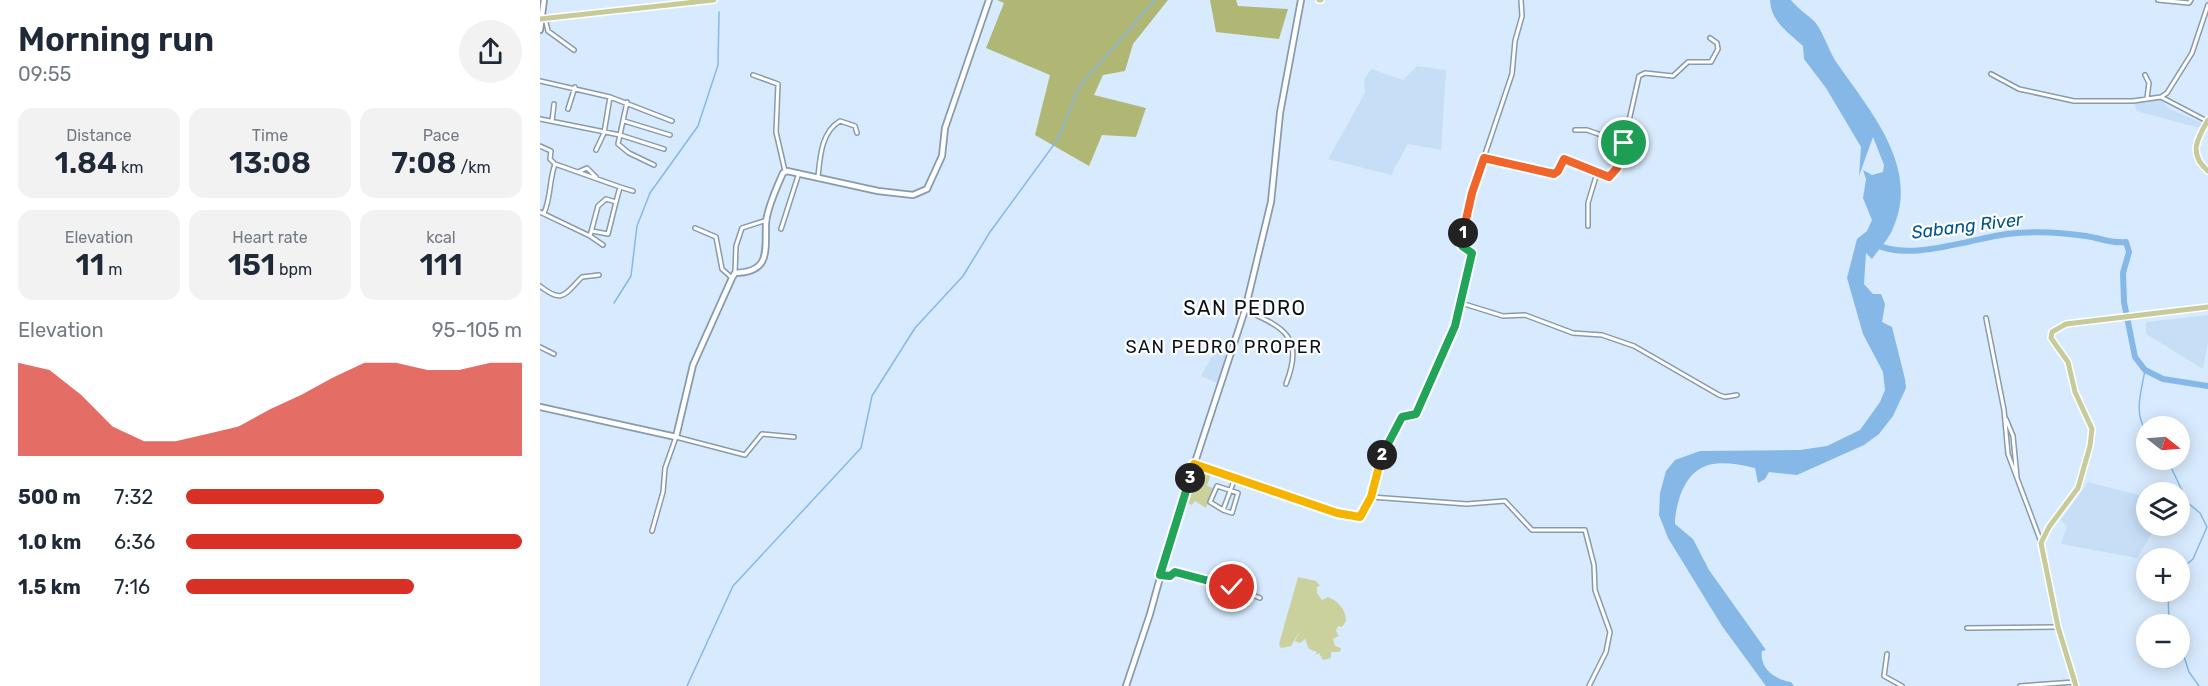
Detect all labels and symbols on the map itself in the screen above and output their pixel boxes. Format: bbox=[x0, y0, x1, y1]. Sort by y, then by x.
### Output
pin bbox=[1598, 117, 1649, 168]
water label: Sabang River bbox=[1910, 208, 2025, 244]
pin: 1 bbox=[1448, 218, 1478, 248]
district label: SAN PEDRO bbox=[1183, 296, 1307, 320]
district label: SAN PEDRO PROPER bbox=[1126, 336, 1323, 358]
north arrow bbox=[2136, 416, 2190, 470]
pin: 2 bbox=[1367, 440, 1397, 470]
pin: 3 bbox=[1175, 463, 1205, 493]
pin bbox=[1206, 561, 1257, 612]

